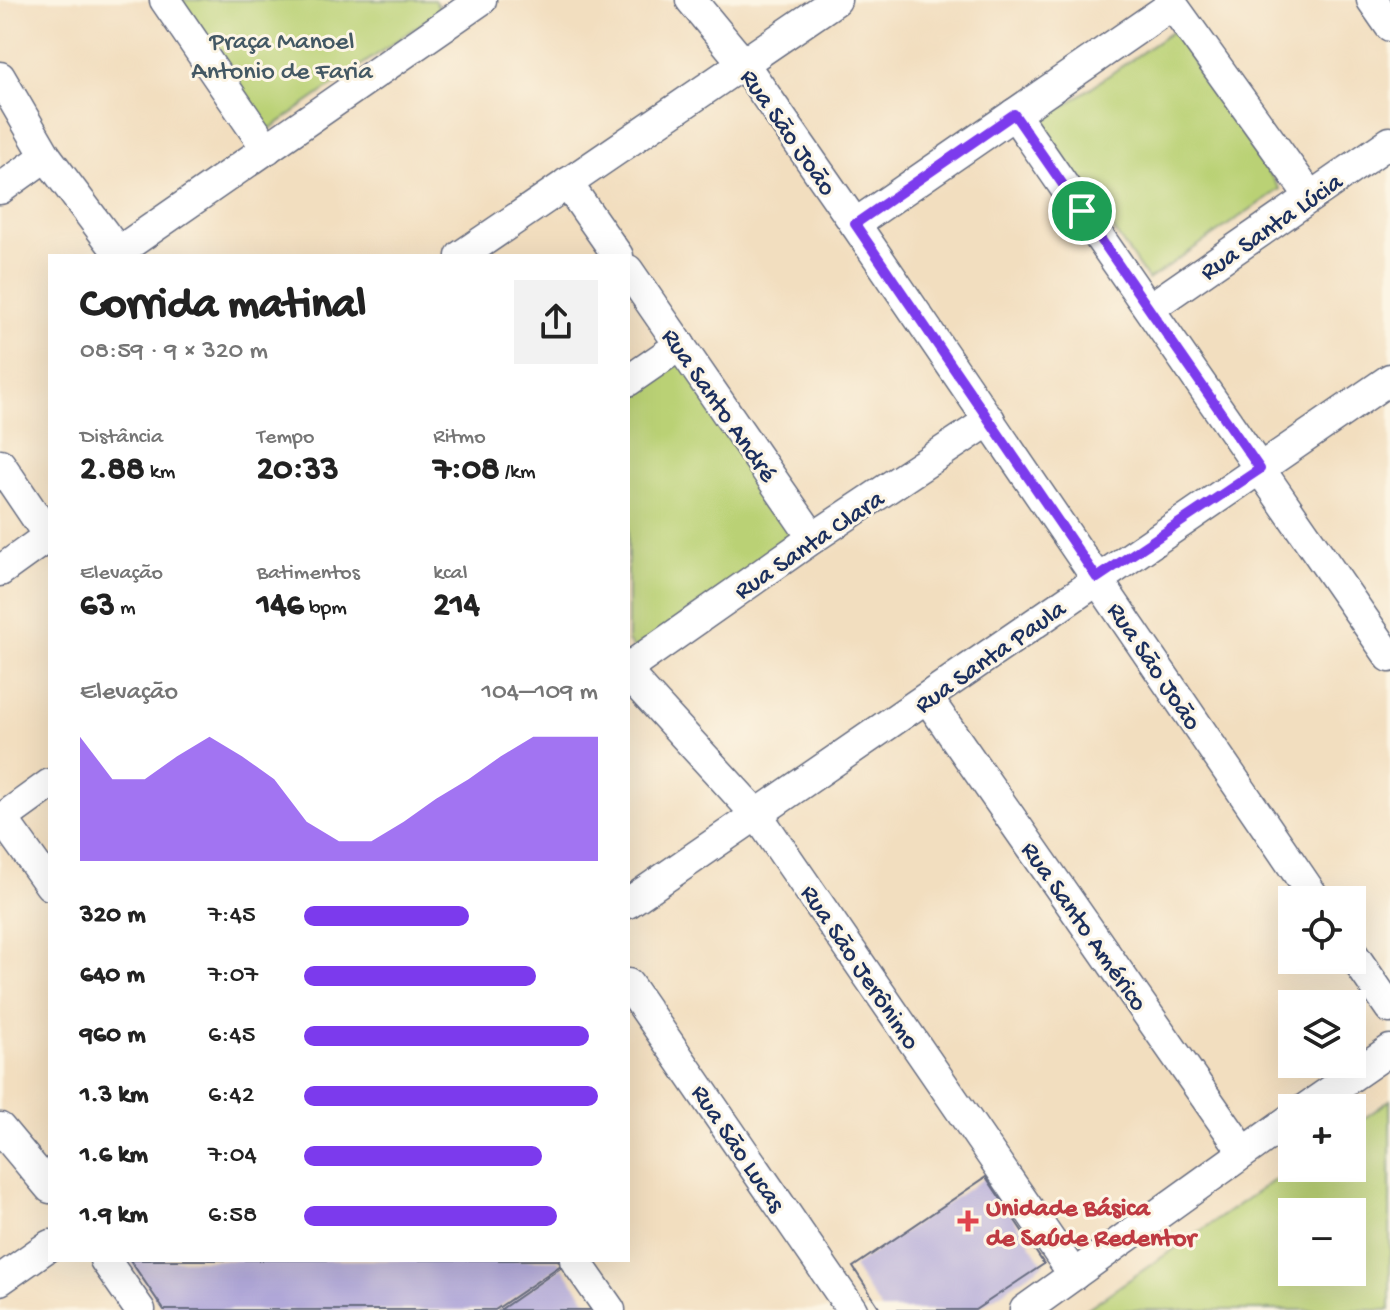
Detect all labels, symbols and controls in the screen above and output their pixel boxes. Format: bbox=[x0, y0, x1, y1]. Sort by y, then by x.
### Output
park label: Praça Manoel Antonio de Faria bbox=[191, 28, 374, 89]
street label: Rua São João bbox=[731, 64, 841, 203]
street label: Rua Santa Lúcia bbox=[1195, 167, 1351, 289]
pin bbox=[1048, 177, 1116, 245]
icon: arrive bbox=[1060, 189, 1104, 233]
button: share bbox=[514, 280, 598, 364]
text: Corrida matinal bbox=[80, 281, 366, 333]
street label: Rua Santo André bbox=[653, 324, 782, 490]
text: 08:59 · 9 × 320 m bbox=[80, 337, 268, 368]
text: Distância bbox=[80, 425, 163, 451]
text: Tempo bbox=[257, 425, 314, 451]
text: Ritmo bbox=[433, 425, 486, 451]
text: 2.88 bbox=[80, 451, 145, 491]
text: 20:33 bbox=[257, 451, 339, 491]
text: 7:08 bbox=[433, 451, 500, 491]
text: km bbox=[145, 460, 175, 486]
text: /km bbox=[500, 460, 536, 486]
street label: Rua Santa Clara bbox=[730, 484, 893, 608]
text: Elevação bbox=[80, 561, 163, 587]
text: Batimentos bbox=[257, 561, 360, 587]
text: kcal bbox=[433, 561, 468, 587]
text: 63 bbox=[80, 587, 115, 627]
text: 146 bbox=[257, 587, 304, 627]
text: 214 bbox=[433, 587, 480, 627]
street label: Rua Santa Paula bbox=[910, 594, 1074, 722]
text: m bbox=[115, 596, 136, 622]
text: bpm bbox=[304, 596, 347, 622]
street label: Rua São João bbox=[1098, 598, 1206, 737]
text: Elevação bbox=[80, 678, 178, 709]
text: 104–109 m bbox=[482, 678, 598, 709]
street label: Rua Santo Américo bbox=[1012, 837, 1152, 1018]
street label: Rua São Jerônimo bbox=[792, 880, 925, 1057]
map controls bbox=[1278, 886, 1366, 1286]
button: locate bbox=[1278, 886, 1366, 974]
text: 320 m bbox=[80, 901, 146, 932]
text: 7:45 bbox=[208, 901, 256, 932]
text: 640 m bbox=[80, 961, 145, 992]
text: 7:07 bbox=[208, 961, 258, 992]
button: layers bbox=[1278, 990, 1366, 1078]
text: 960 m bbox=[80, 1021, 146, 1052]
text: 6:45 bbox=[208, 1021, 255, 1052]
street label: Rua São Lucas bbox=[682, 1080, 791, 1220]
text: 1.3 km bbox=[80, 1081, 148, 1112]
text: 6:42 bbox=[208, 1081, 254, 1112]
button: + bbox=[1278, 1094, 1366, 1182]
text: 1.6 km bbox=[80, 1141, 148, 1172]
text: 7:04 bbox=[208, 1141, 257, 1172]
place label: Unidade Básica de Saúde Redentor bbox=[986, 1195, 1198, 1256]
button: − bbox=[1278, 1198, 1366, 1286]
text: 1.9 km bbox=[80, 1201, 148, 1232]
text: 6:58 bbox=[208, 1201, 257, 1232]
marker: Unidade Básica de Saúde Redentor bbox=[957, 1210, 979, 1232]

